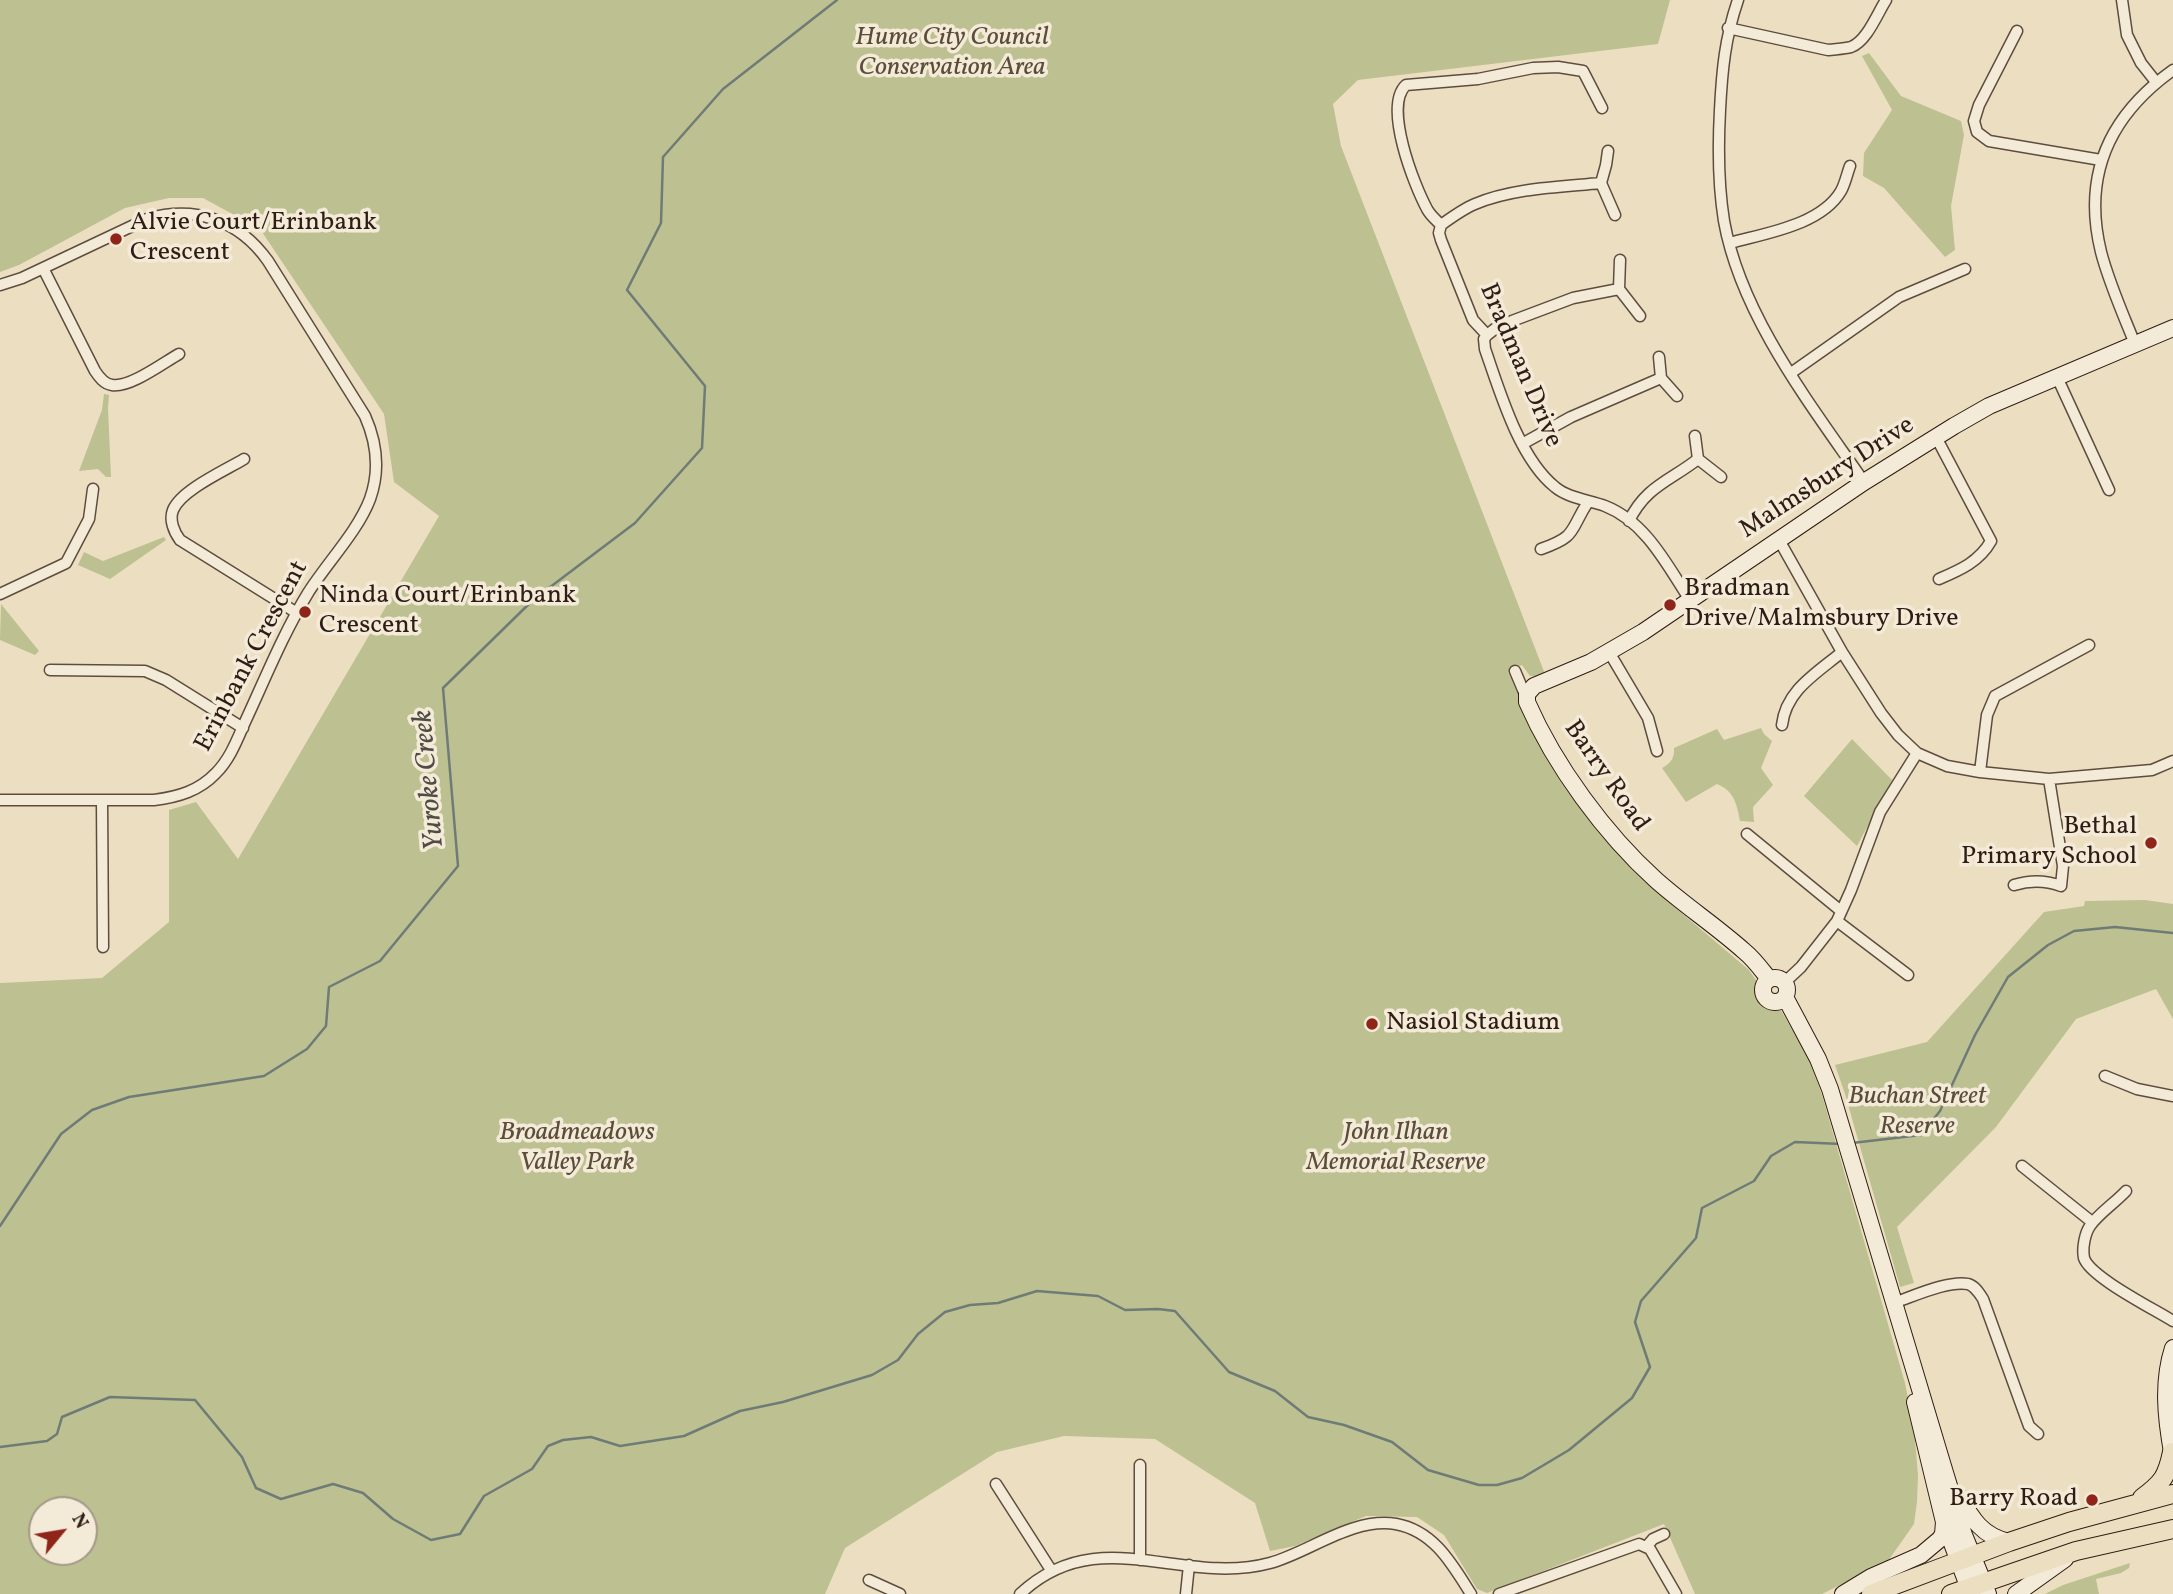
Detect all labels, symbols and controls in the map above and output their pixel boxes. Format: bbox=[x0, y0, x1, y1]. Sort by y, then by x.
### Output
park label: Hume City Council Conservation Area bbox=[855, 23, 1049, 84]
place label: Alvie Court/Erinbank Crescent bbox=[130, 208, 377, 270]
marker: Alvie Court/Erinbank Crescent bbox=[108, 231, 124, 247]
street label: Bradman Drive bbox=[1470, 279, 1568, 453]
street label: Malmsbury Drive bbox=[1735, 411, 1921, 547]
street label: Erinbank Crescent bbox=[189, 556, 317, 758]
place label: Bradman Drive/Malmsbury Drive bbox=[1684, 574, 1959, 636]
place label: Ninda Court/Erinbank Crescent bbox=[319, 581, 576, 642]
marker: Bradman Drive/Malmsbury Drive bbox=[1662, 597, 1678, 613]
marker: Ninda Court/Erinbank Crescent bbox=[297, 604, 313, 620]
water label: Yuroke Creek bbox=[408, 708, 454, 852]
street label: Barry Road bbox=[1555, 715, 1655, 839]
place label: Bethal Primary School bbox=[1961, 812, 2137, 874]
marker: Bethal Primary School bbox=[2143, 835, 2159, 851]
place label: Nasiol Stadium bbox=[1386, 1008, 1560, 1040]
marker: Nasiol Stadium bbox=[1364, 1016, 1380, 1032]
park label: Buchan Street Reserve bbox=[1848, 1082, 1986, 1144]
park label: Broadmeadows Valley Park bbox=[499, 1118, 655, 1180]
park label: John Ilhan Memorial Reserve bbox=[1307, 1118, 1485, 1180]
place label: Barry Road bbox=[1949, 1484, 2078, 1516]
marker: Barry Road bbox=[2084, 1492, 2100, 1508]
north arrow bbox=[28, 1496, 98, 1566]
text: N bbox=[65, 1509, 94, 1534]

